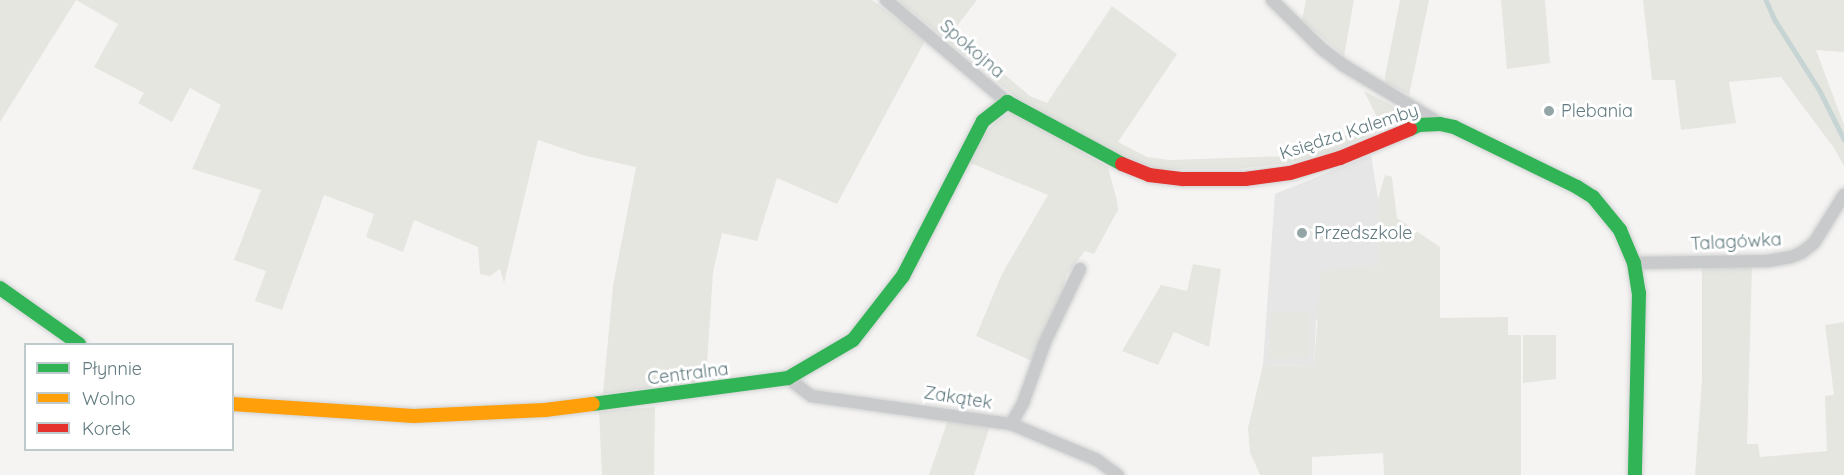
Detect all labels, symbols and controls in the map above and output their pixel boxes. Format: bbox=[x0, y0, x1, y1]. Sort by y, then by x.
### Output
street label: Spokojna bbox=[935, 15, 1009, 83]
street label: Księdza Kalemby bbox=[1277, 99, 1421, 165]
place label: Plebania bbox=[1561, 100, 1633, 122]
marker: Plebania bbox=[1542, 104, 1556, 118]
place label: Przedszkole bbox=[1314, 222, 1412, 244]
marker: Przedszkole bbox=[1295, 226, 1309, 240]
street label: Talagówka bbox=[1690, 229, 1782, 255]
legend bbox=[24, 343, 234, 451]
text: Płynnie bbox=[82, 357, 142, 380]
street label: Centralna bbox=[646, 358, 730, 390]
street label: Zakątek bbox=[922, 382, 994, 414]
text: Wolno bbox=[82, 387, 135, 410]
text: Korek bbox=[82, 417, 131, 440]

